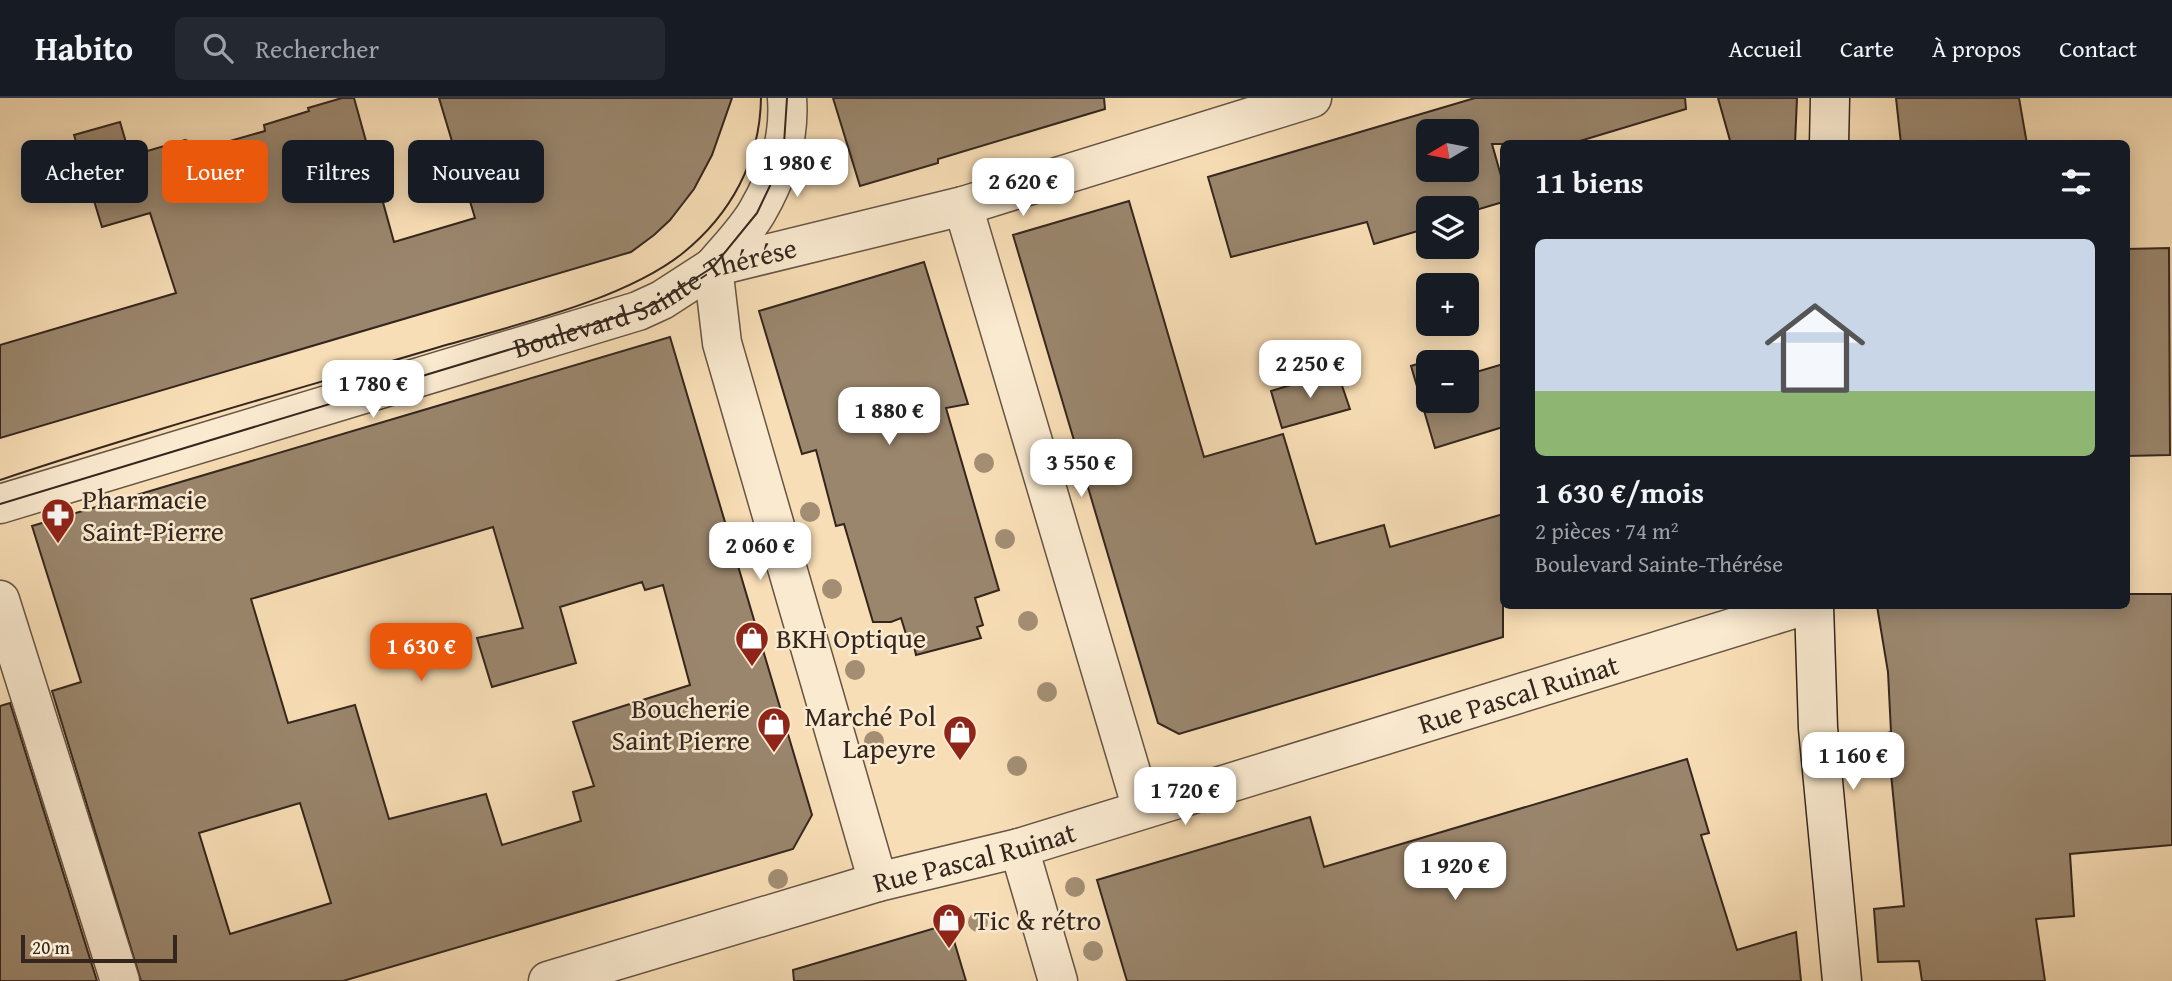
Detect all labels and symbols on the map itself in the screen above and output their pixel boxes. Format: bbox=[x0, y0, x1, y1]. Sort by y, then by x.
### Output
north arrow bbox=[1416, 119, 1479, 182]
pin: 1 980 € bbox=[732, 140, 862, 199]
pin: 2 620 € bbox=[958, 158, 1088, 218]
street label: Boulevard Sainte-Thérése bbox=[508, 226, 801, 368]
pin: 2 250 € bbox=[1245, 341, 1375, 400]
pin: 1 780 € bbox=[308, 360, 438, 420]
pin: 1 880 € bbox=[824, 388, 954, 447]
pin: 3 550 € bbox=[1016, 440, 1146, 499]
place label: Pharmacie Saint-Pierre bbox=[82, 478, 224, 551]
pharmacy icon: Pharmacie Saint-Pierre bbox=[39, 496, 77, 545]
pin: 2 060 € bbox=[695, 522, 825, 582]
place label: BKH Optique bbox=[776, 617, 926, 658]
shop icon: BKH Optique bbox=[733, 619, 771, 668]
pin: 1 630 € bbox=[356, 624, 486, 683]
street label: Rue Pascal Ruinat bbox=[1413, 643, 1623, 744]
place label: Boucherie Saint Pierre bbox=[612, 687, 750, 760]
place label: Marché Pol Lapeyre bbox=[804, 695, 936, 768]
shop icon: Boucherie Saint Pierre bbox=[755, 705, 793, 754]
shop icon: Marché Pol Lapeyre bbox=[941, 713, 979, 762]
pin: 1 160 € bbox=[1788, 732, 1918, 792]
pin: 1 720 € bbox=[1120, 768, 1250, 827]
street label: Rue Pascal Ruinat bbox=[869, 811, 1081, 902]
pin: 1 920 € bbox=[1390, 842, 1520, 902]
place label: Tic & rétro bbox=[974, 899, 1101, 940]
shop icon: Tic & rétro bbox=[930, 901, 968, 950]
scale bar bbox=[21, 932, 177, 964]

